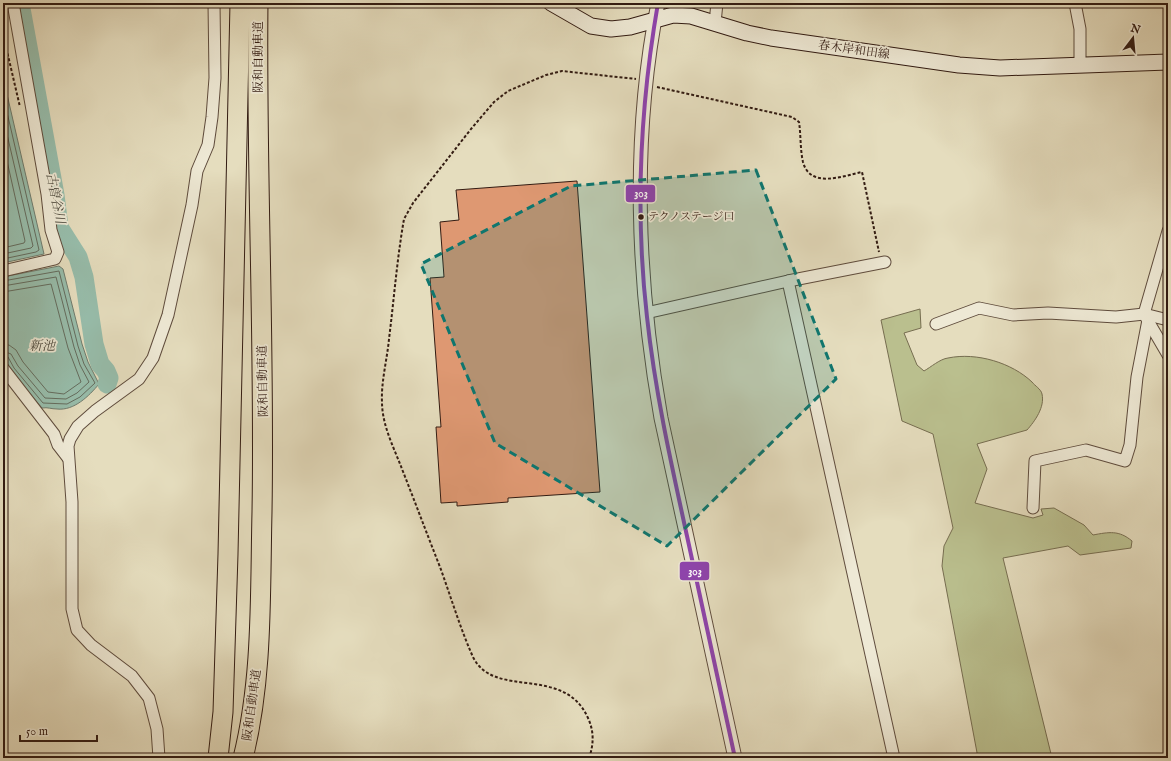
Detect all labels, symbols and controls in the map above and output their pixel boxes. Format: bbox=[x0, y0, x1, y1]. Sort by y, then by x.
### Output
north arrow bbox=[1113, 18, 1153, 58]
street label: 阪和自動車道 bbox=[251, 21, 266, 93]
text: N bbox=[1128, 21, 1142, 38]
street label: 春木岸和田線 bbox=[817, 38, 891, 62]
water label: 古曽谷川 bbox=[42, 171, 69, 227]
line badge: 303 bbox=[625, 184, 656, 203]
text: 303 bbox=[634, 187, 648, 201]
place label: テクノステージ口 bbox=[648, 210, 734, 224]
marker: テクノステージ口 bbox=[636, 212, 646, 222]
water label: 新池 bbox=[29, 338, 57, 355]
street label: 阪和自動車道 bbox=[255, 345, 271, 417]
line badge: 303 bbox=[679, 561, 710, 581]
text: 303 bbox=[688, 565, 702, 579]
street label: 阪和自動車道 bbox=[240, 668, 264, 742]
scale bar bbox=[20, 717, 97, 743]
text: 50 m bbox=[26, 724, 48, 739]

